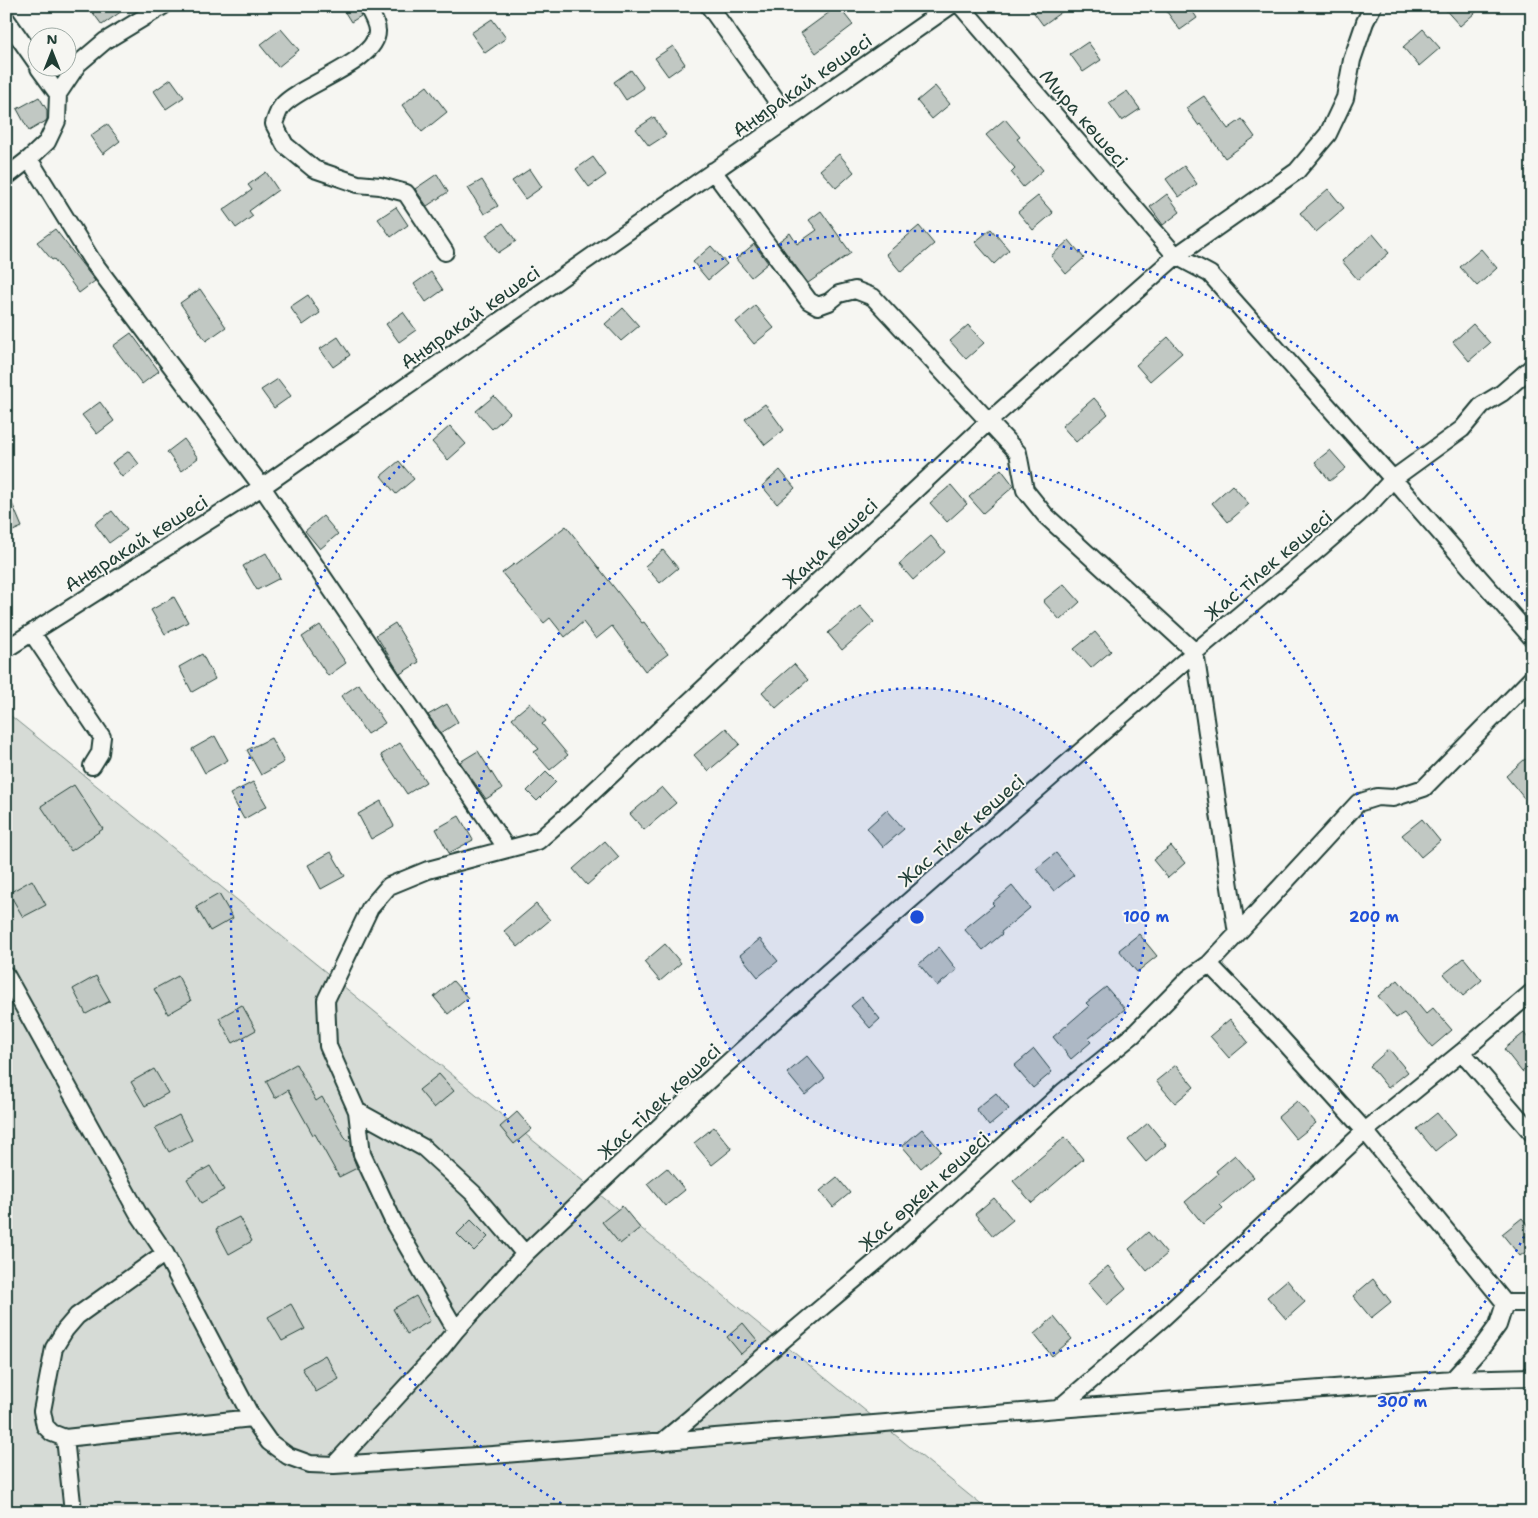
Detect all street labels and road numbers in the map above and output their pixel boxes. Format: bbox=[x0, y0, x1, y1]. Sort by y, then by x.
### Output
street label: Аныракай көшесі bbox=[728, 28, 877, 143]
street label: Мира көшесі bbox=[1034, 64, 1133, 173]
street label: Аныракай көшесі bbox=[396, 260, 545, 375]
street label: Аныракай көшесі bbox=[60, 489, 213, 598]
street label: Жаңа көшесі bbox=[777, 493, 883, 594]
street label: Жас тілек көшесі bbox=[1199, 505, 1337, 626]
street label: Жас тілек көшесі bbox=[893, 769, 1030, 892]
street label: Жас тілек көшесі bbox=[592, 1038, 726, 1165]
street label: Жас өркен көшесі bbox=[854, 1126, 995, 1257]

